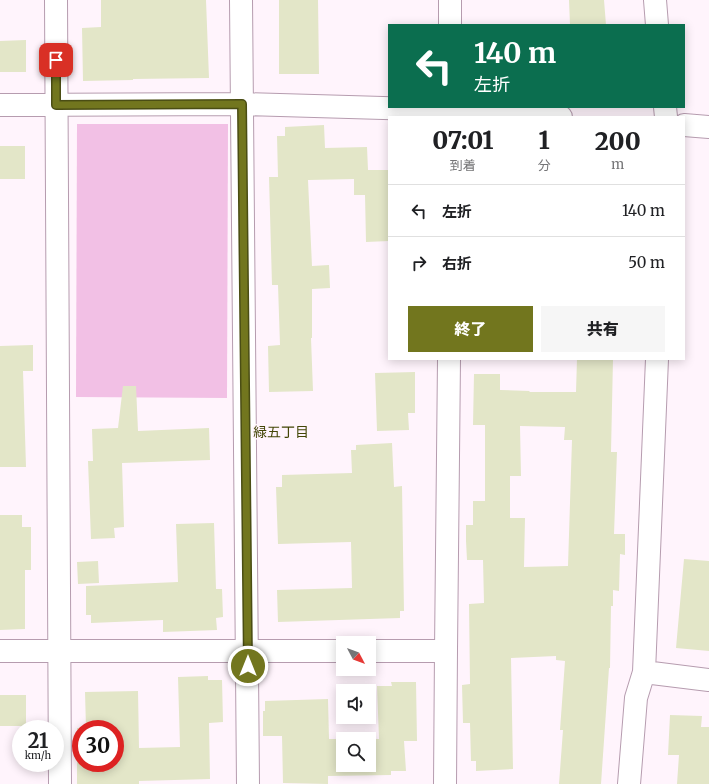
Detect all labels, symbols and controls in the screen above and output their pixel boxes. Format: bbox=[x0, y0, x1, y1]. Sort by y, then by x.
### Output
text: 140 m bbox=[474, 35, 556, 71]
icon: left bbox=[408, 40, 460, 92]
pin bbox=[39, 43, 73, 77]
icon: arrive bbox=[45, 49, 67, 71]
text: 左折 bbox=[474, 73, 510, 96]
text: 07:01 bbox=[432, 125, 493, 156]
text: 1 bbox=[539, 125, 550, 156]
text: 200 bbox=[595, 126, 641, 157]
text: m bbox=[611, 156, 624, 173]
text: 到着 bbox=[450, 157, 476, 174]
text: 分 bbox=[538, 157, 551, 174]
icon: left bbox=[408, 200, 430, 222]
text: 140 m bbox=[622, 201, 665, 220]
text: 左折 bbox=[442, 202, 472, 221]
icon: right bbox=[408, 252, 430, 274]
text: 50 m bbox=[628, 253, 665, 272]
text: 右折 bbox=[442, 254, 472, 273]
button: 終了 bbox=[408, 306, 533, 352]
button: 共有 bbox=[541, 306, 665, 352]
district label: 緑五丁目 bbox=[253, 423, 309, 441]
north arrow bbox=[336, 636, 376, 676]
map controls bbox=[336, 636, 376, 772]
position arrow bbox=[227, 645, 269, 687]
button: sound bbox=[336, 684, 376, 724]
speed limit sign: 30 bbox=[72, 720, 124, 772]
text: 21 bbox=[28, 728, 48, 753]
button: search bbox=[336, 732, 376, 772]
text: km/h bbox=[25, 749, 51, 762]

